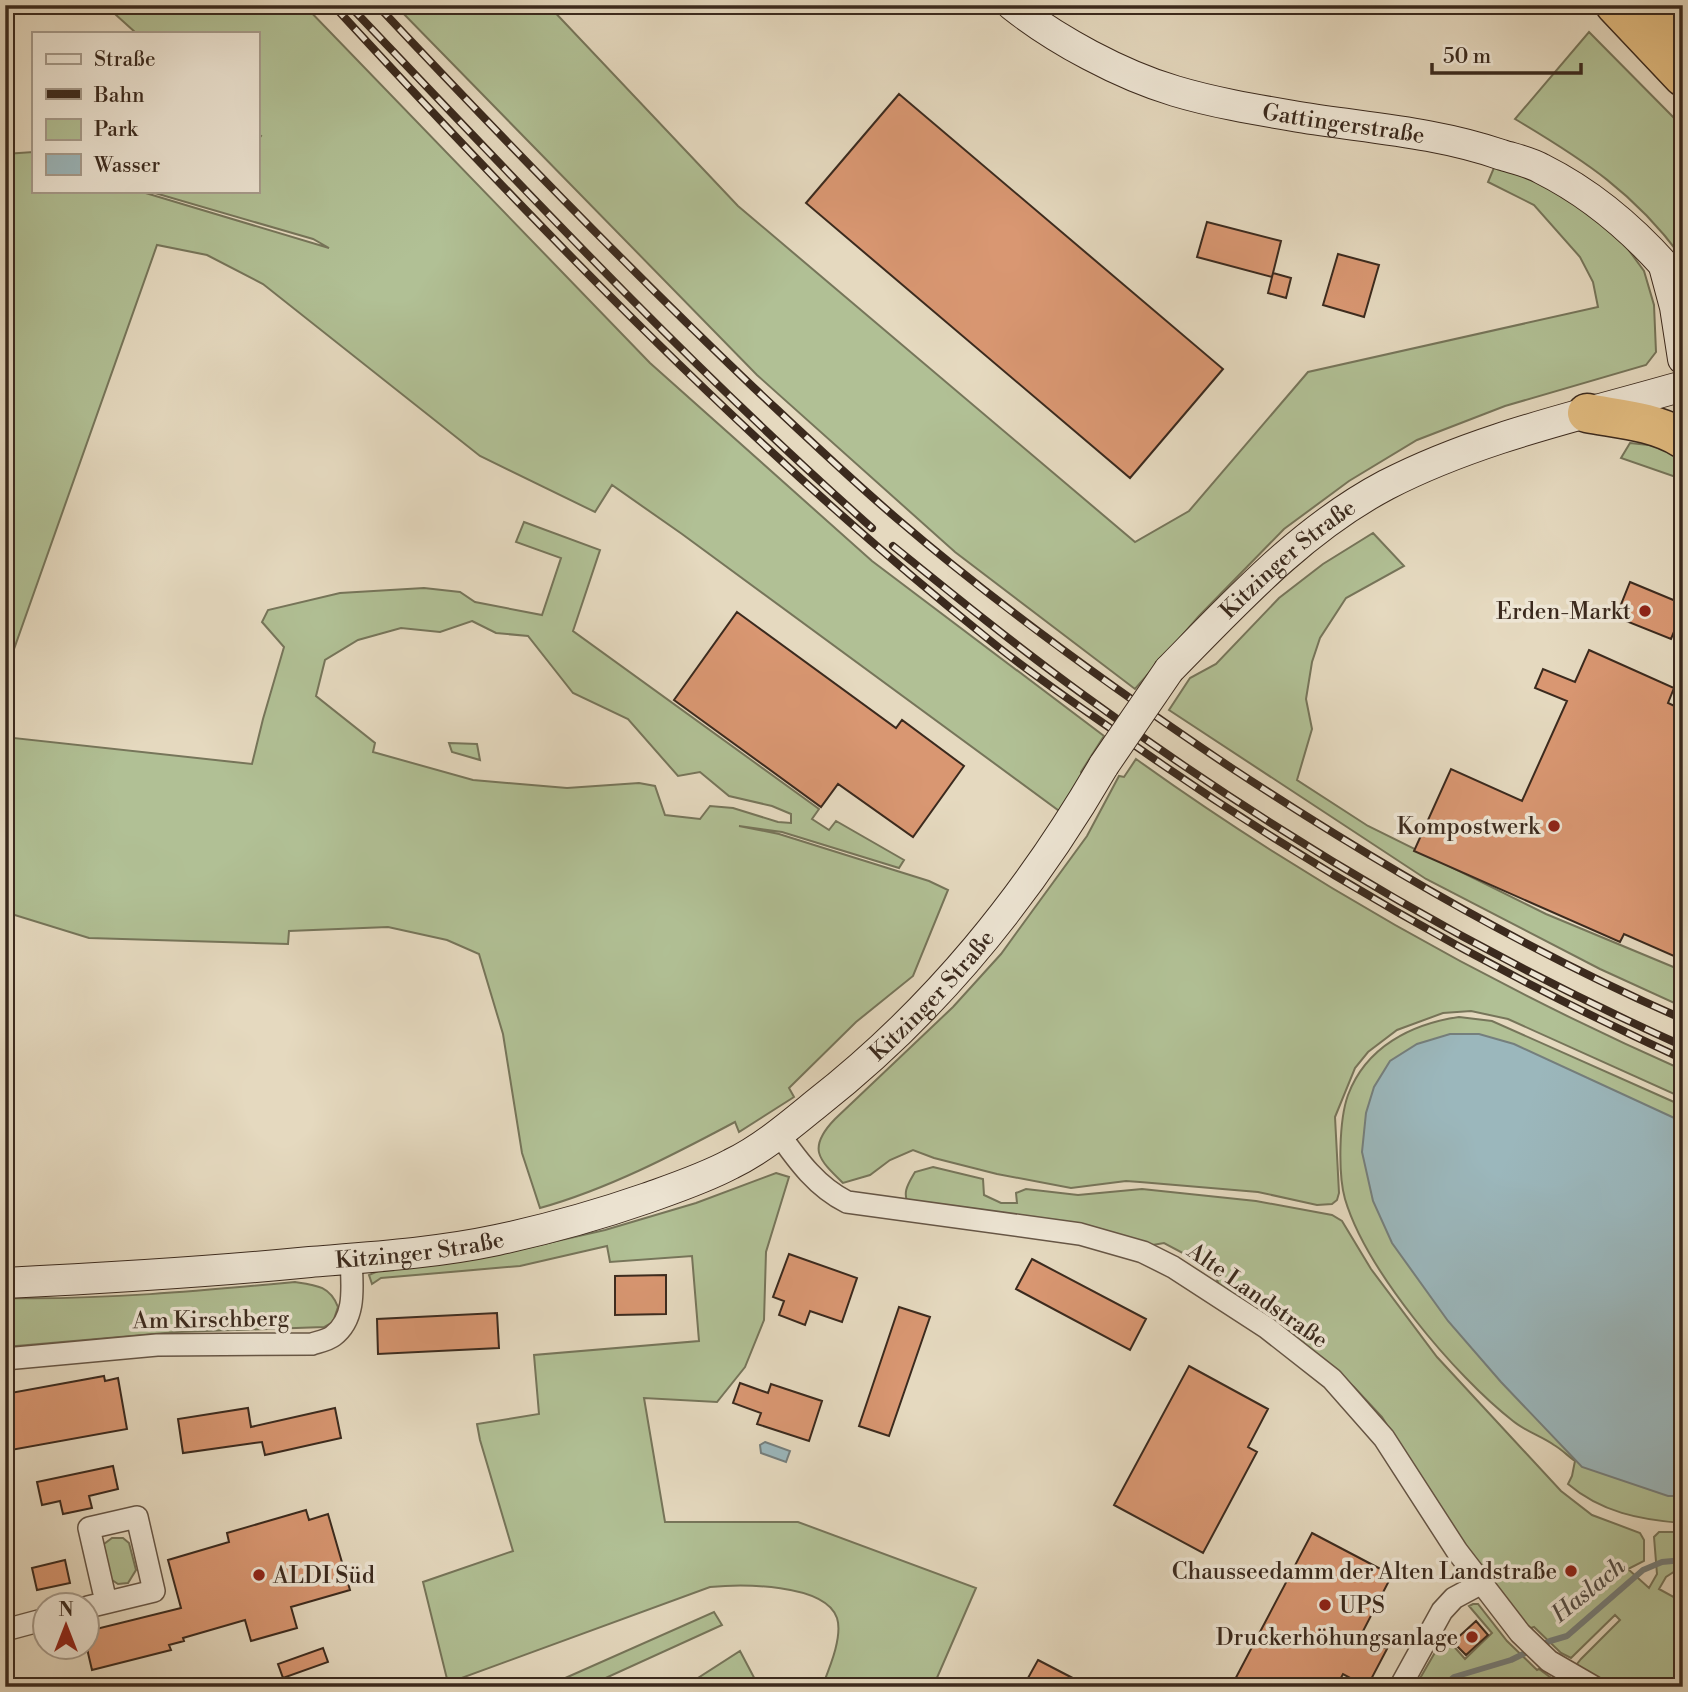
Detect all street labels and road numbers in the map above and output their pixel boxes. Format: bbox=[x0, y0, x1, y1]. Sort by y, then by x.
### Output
street label: Gattingerstraße bbox=[1260, 98, 1427, 150]
street label: Kitzinger Straße bbox=[1214, 494, 1361, 625]
street label: Kitzinger Straße bbox=[864, 925, 1001, 1067]
street label: Kitzinger Straße bbox=[334, 1226, 507, 1275]
street label: Alte Landstraße bbox=[1181, 1236, 1333, 1355]
street label: Am Kirschberg bbox=[132, 1305, 290, 1335]

